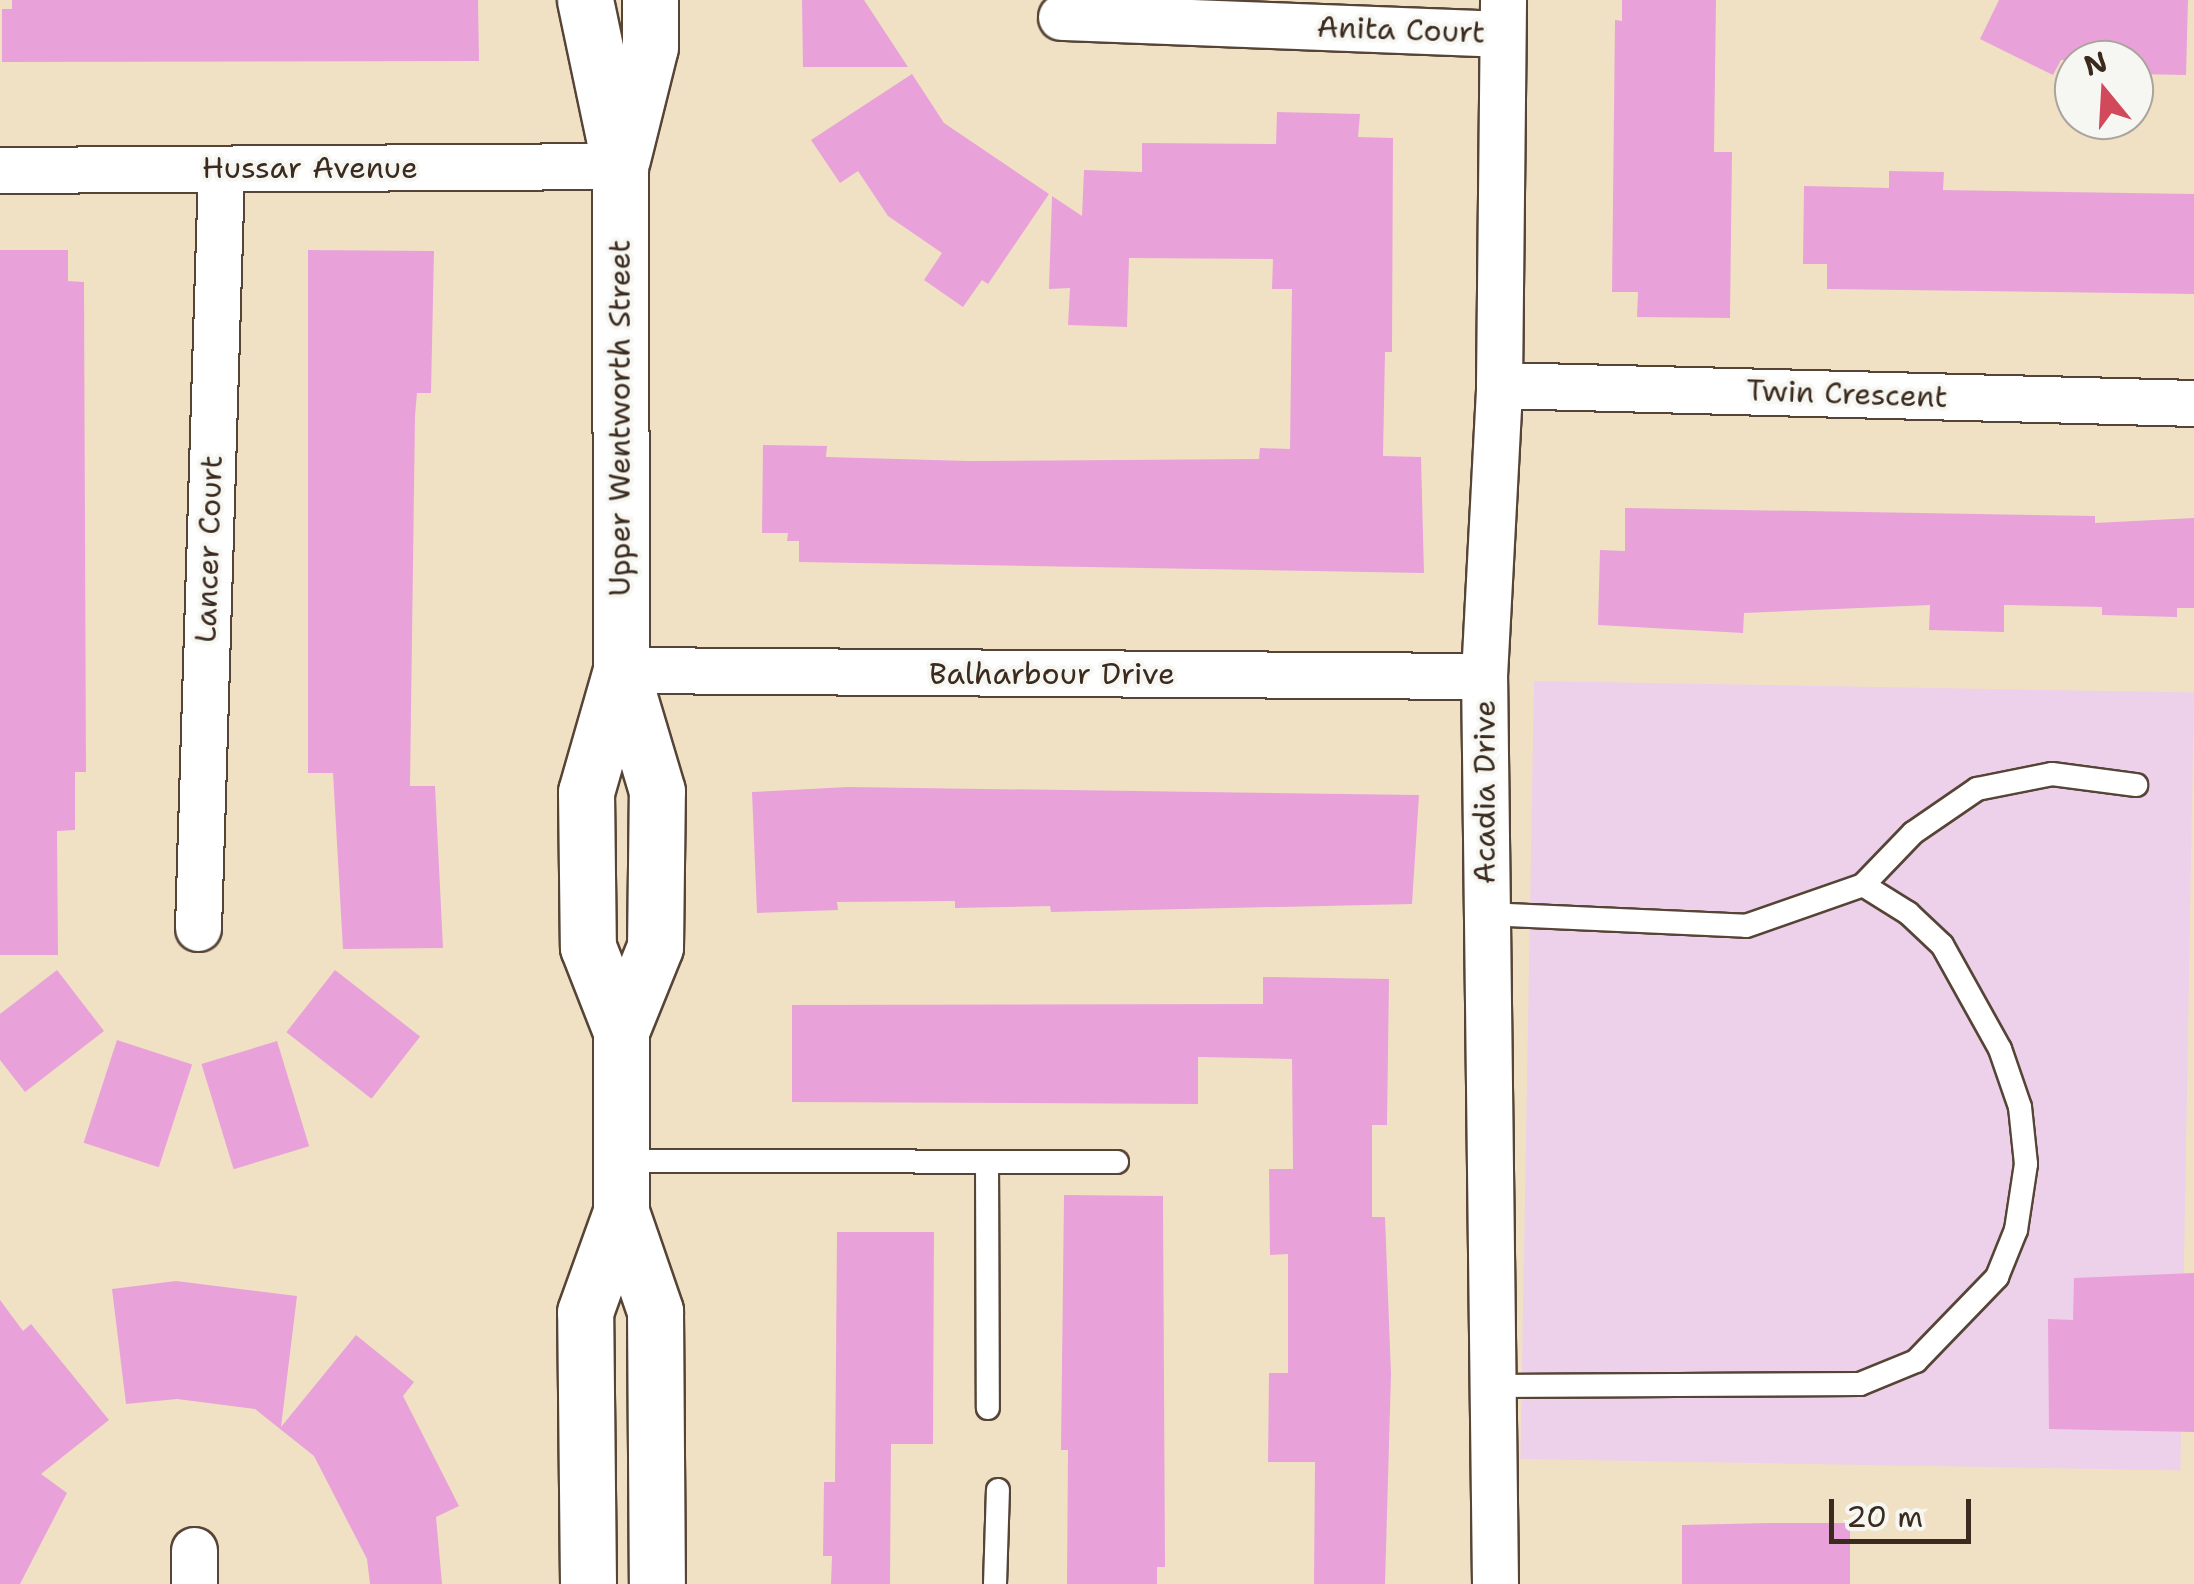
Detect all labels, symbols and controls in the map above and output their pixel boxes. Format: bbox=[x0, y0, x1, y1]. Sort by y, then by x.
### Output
street label: Anita Court bbox=[1316, 9, 1486, 51]
north arrow bbox=[2054, 40, 2154, 140]
text: N bbox=[2079, 42, 2112, 85]
street label: Hussar Avenue bbox=[202, 150, 418, 186]
street label: Upper Wentworth Street bbox=[602, 240, 638, 596]
street label: Twin Crescent bbox=[1746, 372, 1948, 416]
street label: Lancer Court bbox=[188, 455, 230, 643]
street label: Balharbour Drive bbox=[929, 656, 1175, 692]
street label: Acadia Drive bbox=[1467, 700, 1503, 884]
scale bar bbox=[1834, 1479, 1976, 1541]
text: 20 m bbox=[1846, 1496, 1923, 1537]

